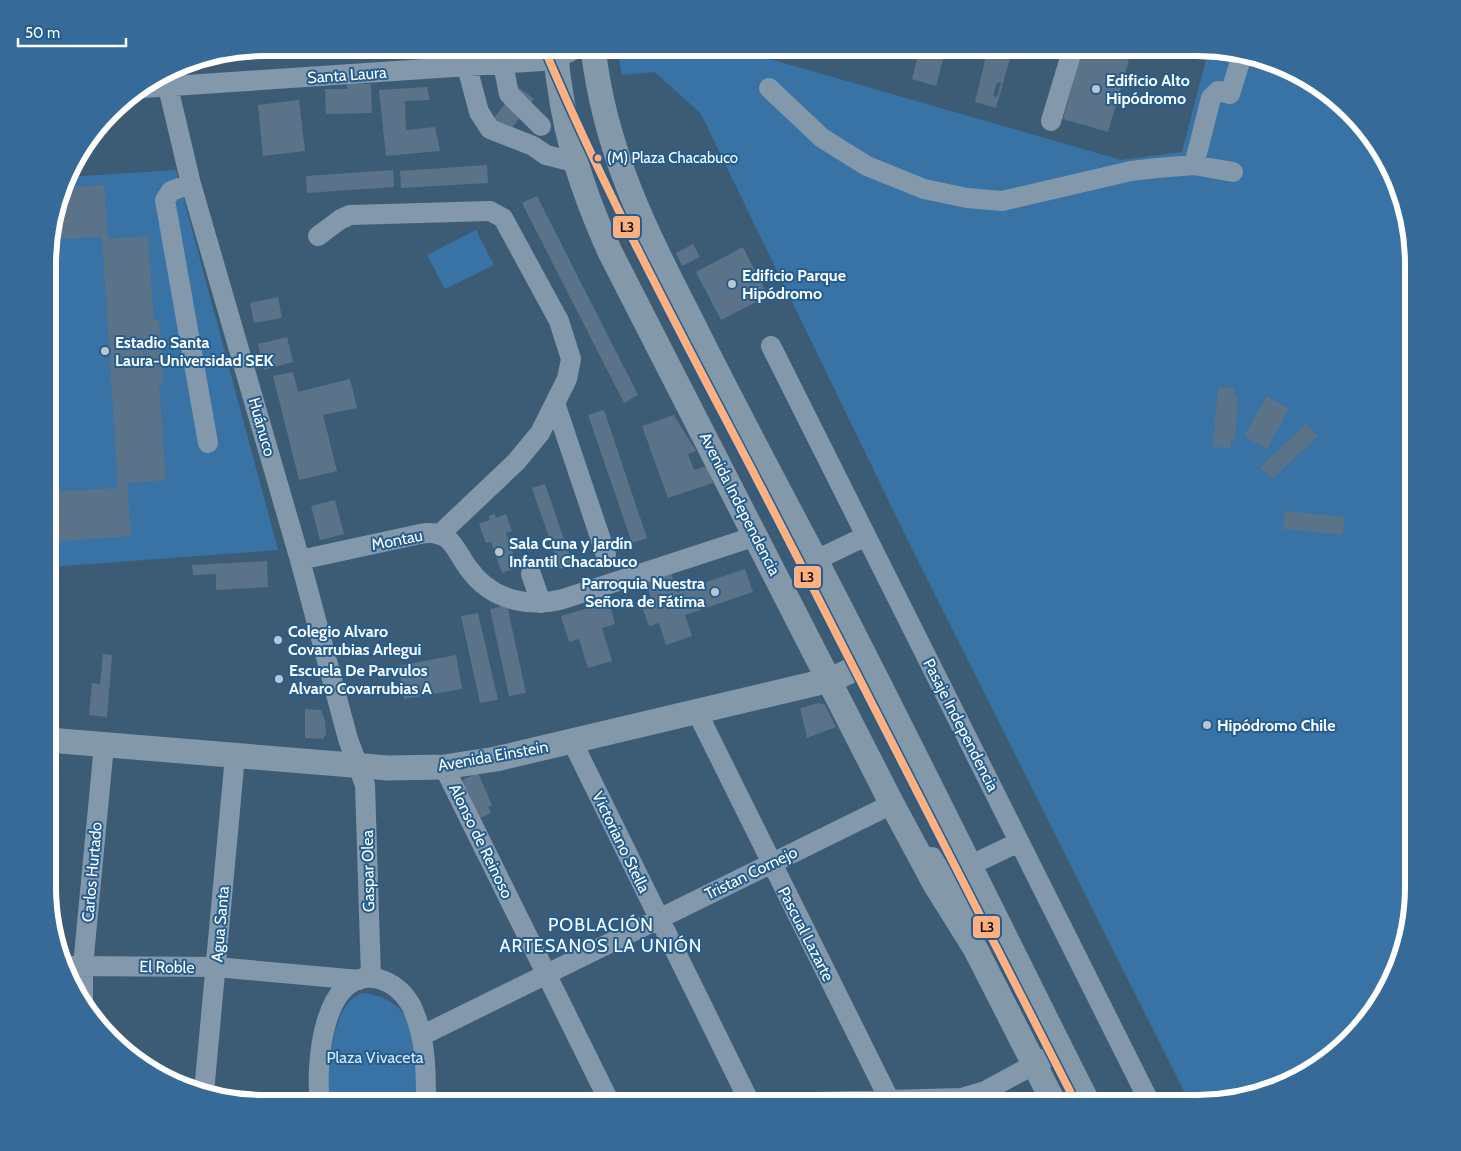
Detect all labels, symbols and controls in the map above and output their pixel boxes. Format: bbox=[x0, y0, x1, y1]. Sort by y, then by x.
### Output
scale bar bbox=[18, 15, 125, 47]
text: 50 m bbox=[25, 24, 60, 42]
street label: Santa Laura bbox=[307, 63, 387, 87]
place label: Edificio Alto Hipódromo bbox=[1106, 71, 1190, 108]
marker: Edificio Alto Hipódromo bbox=[1090, 83, 1102, 95]
place label: (M) Plaza Chacabuco bbox=[607, 149, 738, 167]
marker: (M) Plaza Chacabuco bbox=[593, 153, 603, 163]
line badge: L3 bbox=[612, 215, 641, 239]
text: L3 bbox=[620, 218, 634, 236]
place label: Edificio Parque Hipódromo bbox=[742, 266, 846, 303]
marker: Edificio Parque Hipódromo bbox=[726, 278, 738, 290]
place label: Estadio Santa Laura-Universidad SEK bbox=[115, 333, 274, 370]
marker: Estadio Santa Laura-Universidad SEK bbox=[99, 345, 111, 357]
street label: Huánuco bbox=[245, 395, 280, 459]
street label: Avenida Independencia bbox=[696, 429, 784, 579]
street label: Montau bbox=[370, 526, 424, 554]
place label: Sala Cuna y Jardín Infantil Chacabuco bbox=[509, 534, 637, 571]
marker: Sala Cuna y Jardín Infantil Chacabuco bbox=[493, 546, 505, 558]
line badge: L3 bbox=[793, 565, 822, 589]
text: L3 bbox=[800, 568, 814, 586]
place label: Parroquia Nuestra Señora de Fátima bbox=[581, 574, 705, 611]
marker: Parroquia Nuestra Señora de Fátima bbox=[709, 586, 721, 598]
place label: Colegio Alvaro Covarrubias Arlegui bbox=[288, 622, 421, 659]
marker: Colegio Alvaro Covarrubias Arlegui bbox=[272, 634, 284, 646]
street label: Pasaje Independencia bbox=[919, 655, 1003, 795]
place label: Escuela De Parvulos Alvaro Covarrubias A bbox=[289, 661, 432, 698]
marker: Escuela De Parvulos Alvaro Covarrubias A bbox=[273, 673, 285, 685]
place label: Hipódromo Chile bbox=[1217, 716, 1335, 735]
marker: Hipódromo Chile bbox=[1201, 719, 1213, 731]
street label: Avenida Einstein bbox=[436, 737, 550, 775]
street label: Alonso de Reinoso bbox=[445, 781, 517, 902]
street label: Victoriano Stella bbox=[588, 788, 654, 896]
street label: Carlos Hurtado bbox=[78, 821, 106, 923]
street label: Gaspar Olea bbox=[358, 829, 378, 912]
street label: Tristan Cornejo bbox=[702, 842, 801, 904]
street label: Pascual Lazarte bbox=[774, 884, 838, 984]
street label: Agua Santa bbox=[207, 885, 233, 963]
district label: POBLACIÓN ARTESANOS LA UNIÓN bbox=[500, 914, 702, 957]
line badge: L3 bbox=[972, 915, 1001, 939]
text: L3 bbox=[980, 918, 994, 936]
street label: El Roble bbox=[139, 957, 195, 977]
park label: Plaza Vivaceta bbox=[326, 1048, 424, 1067]

